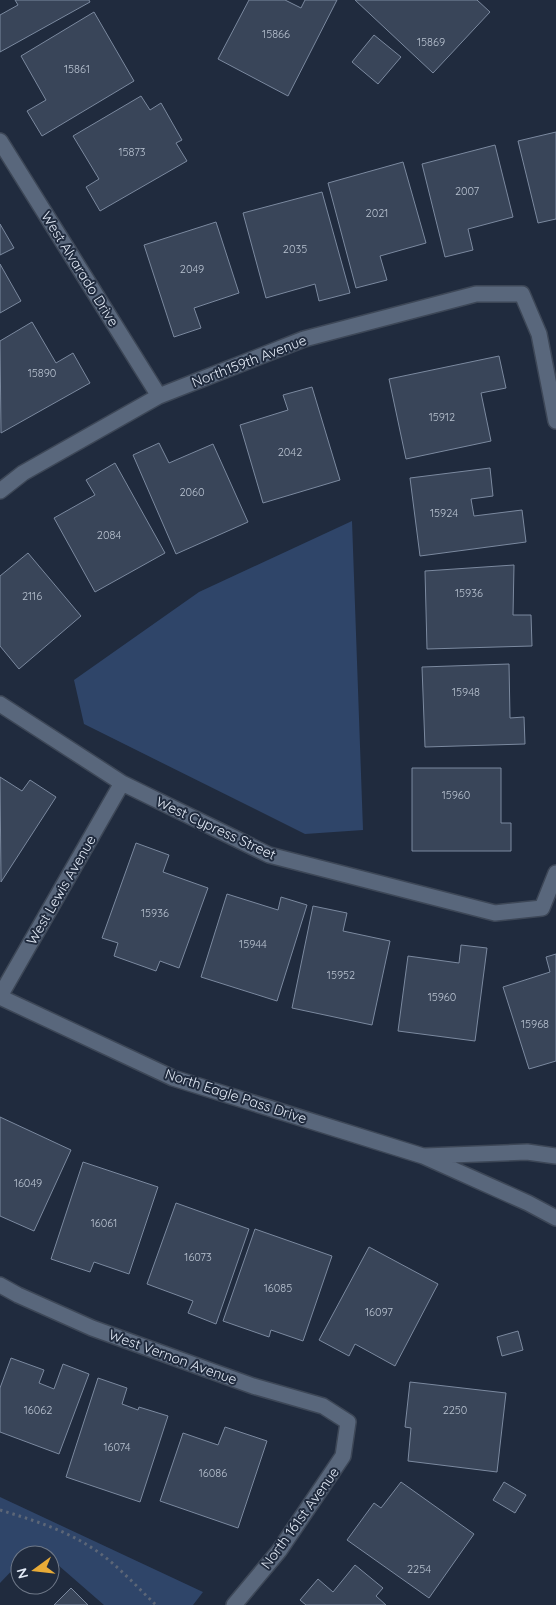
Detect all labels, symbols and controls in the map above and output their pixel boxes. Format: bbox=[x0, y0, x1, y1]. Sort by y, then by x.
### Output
house number: 15866 bbox=[262, 27, 290, 41]
house number: 15869 bbox=[417, 35, 445, 49]
house number: 15861 bbox=[64, 62, 90, 76]
house number: 15873 bbox=[118, 145, 146, 159]
house number: 2007 bbox=[455, 184, 479, 198]
house number: 2021 bbox=[366, 206, 388, 220]
street label: West Alvarado Drive bbox=[37, 208, 123, 330]
house number: 2035 bbox=[283, 242, 307, 256]
house number: 2049 bbox=[180, 262, 204, 276]
street label: North159th Avenue bbox=[189, 331, 309, 391]
house number: 15890 bbox=[28, 366, 56, 380]
house number: 15912 bbox=[429, 410, 455, 424]
house number: 2042 bbox=[278, 445, 302, 459]
house number: 2060 bbox=[179, 485, 205, 499]
house number: 15924 bbox=[430, 506, 458, 520]
house number: 2084 bbox=[97, 528, 121, 542]
house number: 15936 bbox=[455, 586, 483, 600]
house number: 2116 bbox=[22, 589, 42, 603]
house number: 15948 bbox=[452, 685, 480, 699]
house number: 15960 bbox=[442, 788, 470, 802]
street label: West Cypress Street bbox=[153, 792, 279, 864]
street label: West Lewis Avenue bbox=[22, 832, 100, 948]
house number: 15936 bbox=[141, 906, 169, 920]
house number: 15944 bbox=[239, 937, 267, 951]
house number: 15952 bbox=[327, 968, 355, 982]
house number: 15960 bbox=[428, 990, 456, 1004]
house number: 15968 bbox=[521, 1017, 549, 1031]
street label: North Eagle Pass Drive bbox=[163, 1065, 309, 1127]
house number: 16049 bbox=[14, 1176, 42, 1190]
house number: 16061 bbox=[91, 1216, 117, 1230]
house number: 16073 bbox=[184, 1250, 212, 1264]
house number: 16085 bbox=[264, 1281, 292, 1295]
house number: 16097 bbox=[365, 1305, 393, 1319]
street label: West Vernon Avenue bbox=[106, 1325, 240, 1389]
house number: 16062 bbox=[24, 1403, 52, 1417]
house number: 2250 bbox=[443, 1403, 467, 1417]
house number: 16074 bbox=[104, 1440, 131, 1454]
street label: North 161st Avenue bbox=[257, 1464, 343, 1572]
house number: 16086 bbox=[199, 1466, 227, 1480]
north arrow bbox=[10, 1545, 60, 1595]
house number: 2254 bbox=[407, 1562, 431, 1576]
text: N bbox=[12, 1566, 32, 1581]

